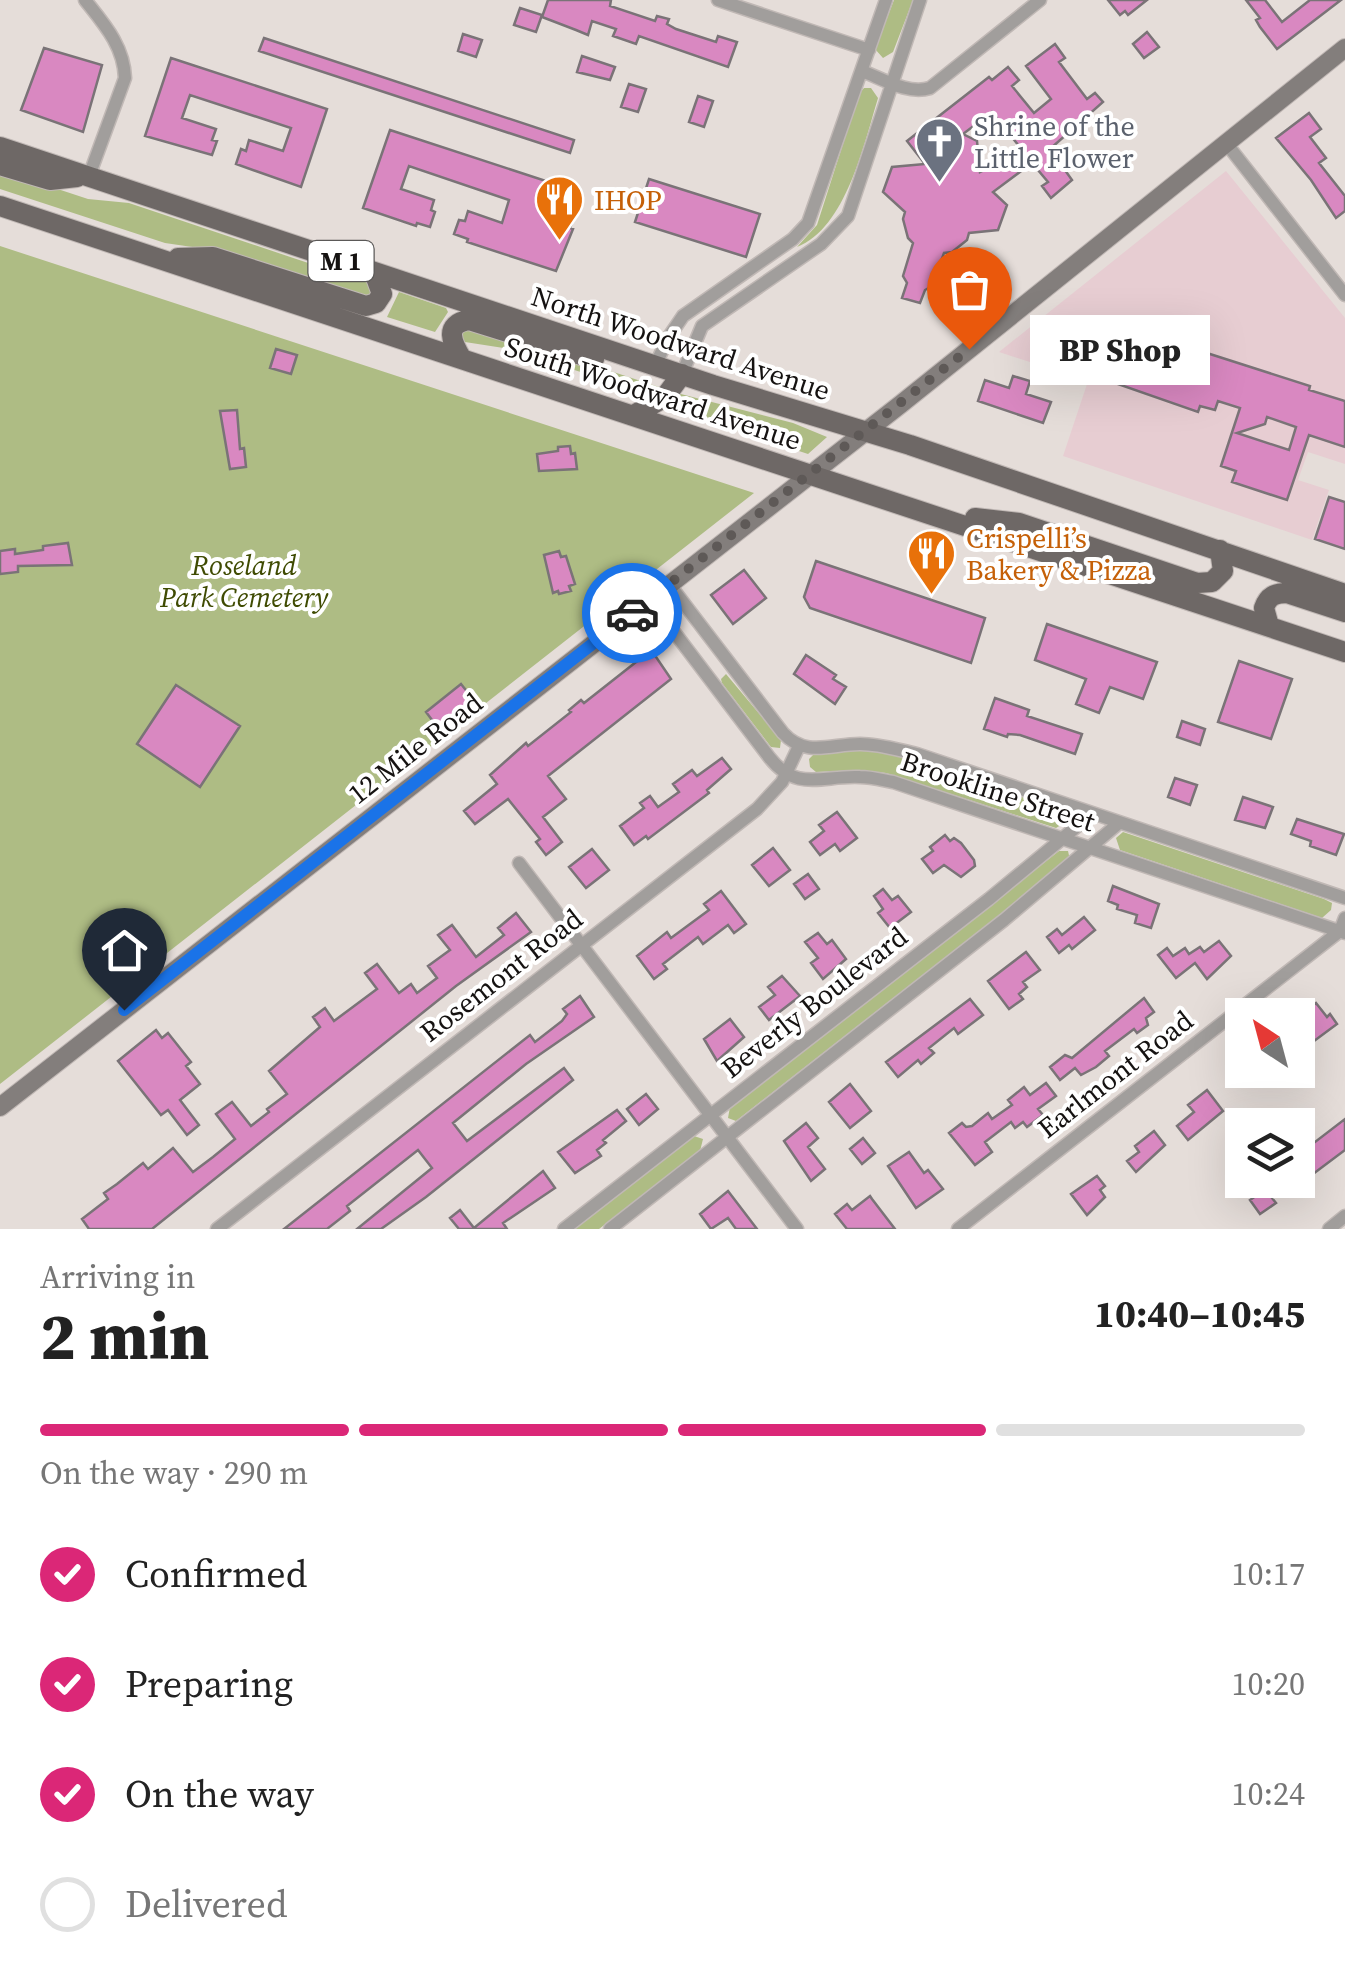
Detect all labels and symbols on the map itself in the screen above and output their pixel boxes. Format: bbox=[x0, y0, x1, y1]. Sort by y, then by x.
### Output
place label: Shrine of the Little Flower bbox=[974, 107, 1135, 177]
church icon: Shrine of the Little Flower bbox=[913, 116, 965, 184]
restaurant icon: IHOP bbox=[533, 174, 585, 242]
place label: IHOP bbox=[594, 181, 661, 219]
road number: M 1 bbox=[308, 241, 374, 281]
pin bbox=[927, 247, 1012, 350]
street label: North Woodward Avenue bbox=[527, 277, 835, 409]
callout: BP Shop bbox=[1029, 314, 1209, 384]
street label: South Woodward Avenue bbox=[500, 327, 806, 459]
place label: Crispelli’s Bakery & Pizza bbox=[966, 519, 1152, 589]
restaurant icon: Crispelli’s Bakery & Pizza bbox=[905, 528, 957, 596]
park label: Roseland Park Cemetery bbox=[159, 546, 329, 616]
courier bbox=[582, 563, 682, 663]
street label: 12 Mile Road bbox=[340, 683, 490, 812]
street label: Brookline Street bbox=[896, 742, 1101, 841]
street label: Rosemont Road bbox=[412, 900, 590, 1050]
pin bbox=[82, 908, 167, 1011]
street label: Beverly Boulevard bbox=[713, 917, 915, 1087]
north arrow bbox=[1225, 998, 1315, 1088]
street label: Earlmont Road bbox=[1029, 1001, 1201, 1147]

